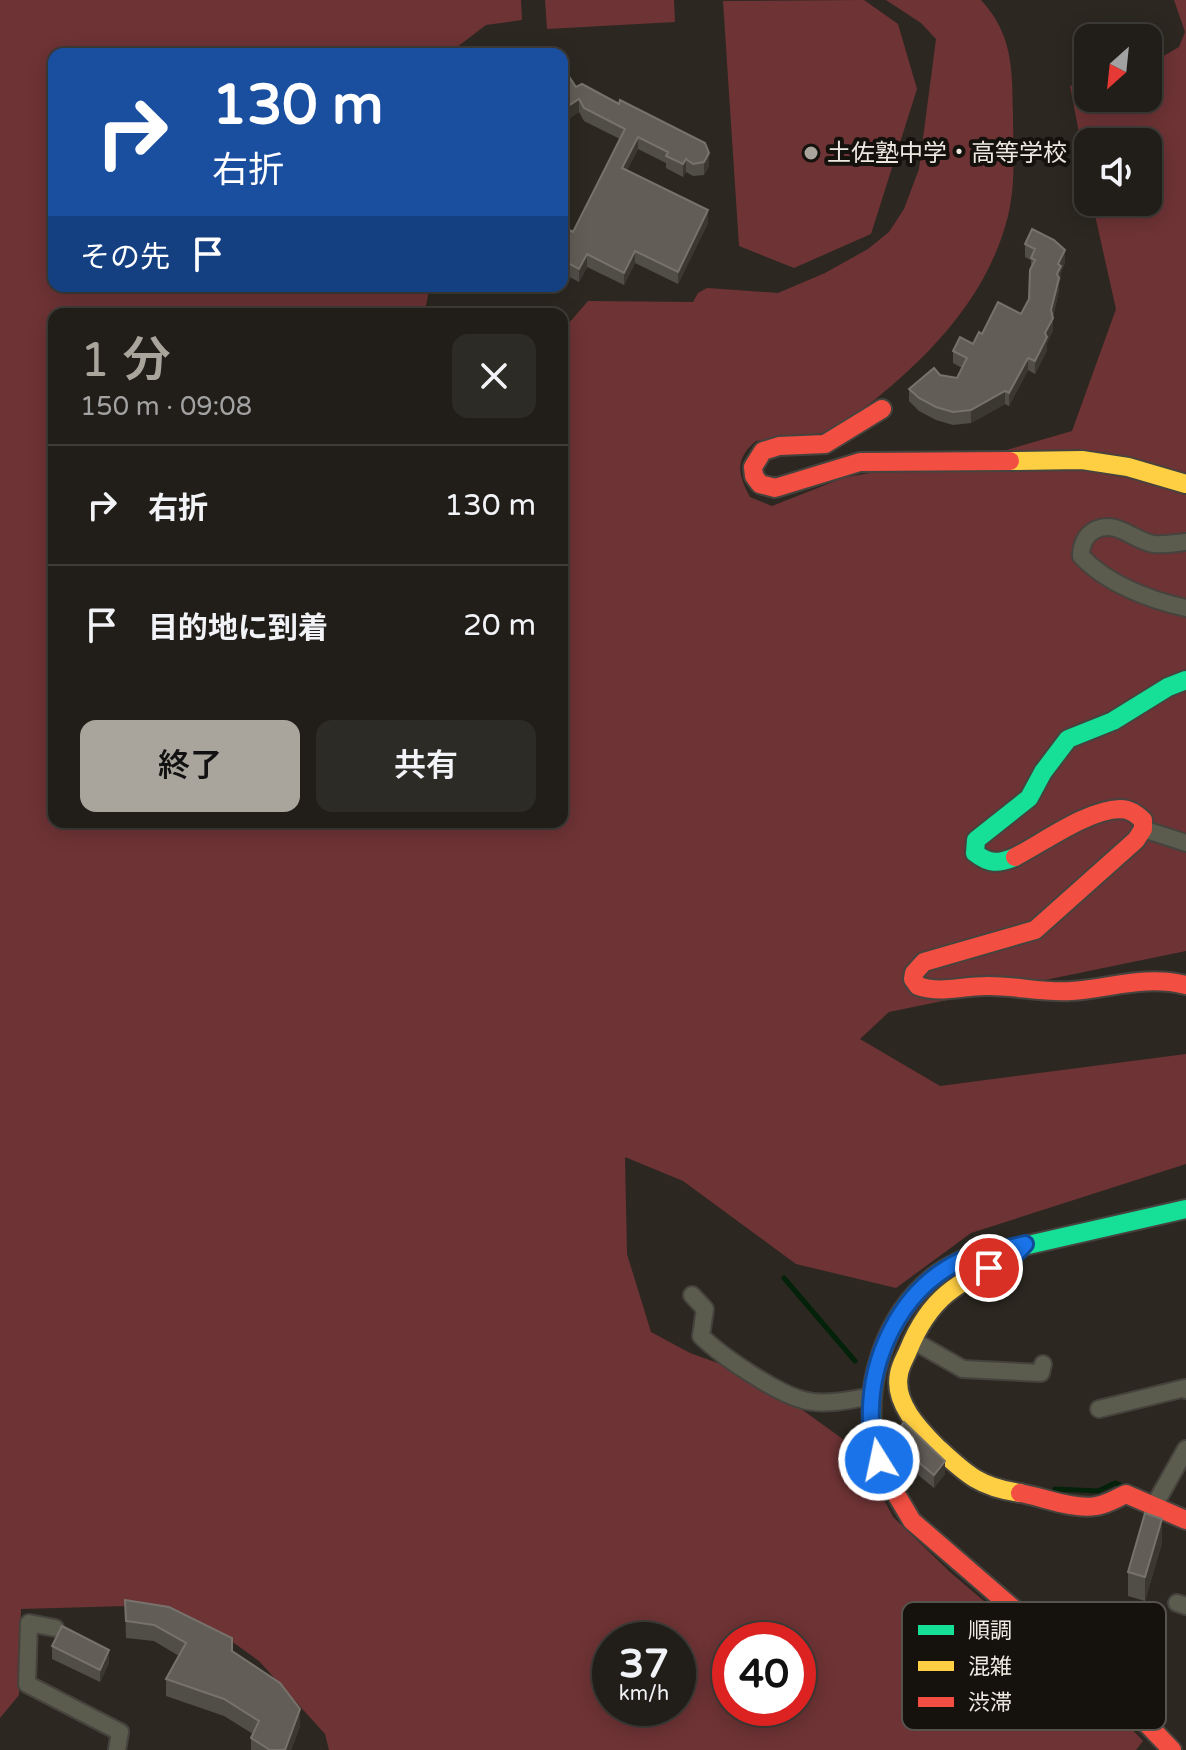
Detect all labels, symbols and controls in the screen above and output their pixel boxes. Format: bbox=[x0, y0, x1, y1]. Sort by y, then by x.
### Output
north arrow bbox=[1074, 24, 1162, 112]
map controls bbox=[1074, 24, 1162, 216]
text: 130 m bbox=[212, 72, 383, 139]
icon: right bbox=[80, 80, 184, 184]
button: sound bbox=[1074, 128, 1162, 216]
place label: 土佐塾中学・高等学校 bbox=[827, 139, 1067, 168]
marker: 土佐塾中学・高等学校 bbox=[802, 144, 820, 162]
text: 右折 bbox=[212, 149, 284, 192]
icon: arrive bbox=[186, 232, 230, 276]
text: その先 bbox=[80, 239, 170, 276]
text: 1 分 bbox=[80, 332, 171, 390]
button: close bbox=[452, 334, 536, 418]
text: 150 m · 09:08 bbox=[80, 391, 252, 422]
icon: right bbox=[80, 483, 124, 527]
text: 130 m bbox=[444, 487, 536, 524]
text: 右折 bbox=[148, 490, 208, 527]
icon: arrive bbox=[80, 603, 124, 647]
text: 20 m bbox=[463, 607, 536, 644]
text: 目的地に到着 bbox=[148, 610, 328, 647]
button: 終了 bbox=[80, 720, 300, 812]
button: 共有 bbox=[316, 720, 536, 812]
pin bbox=[955, 1234, 1023, 1302]
icon: arrive bbox=[967, 1246, 1011, 1290]
position arrow bbox=[837, 1418, 921, 1502]
legend bbox=[902, 1602, 1166, 1730]
text: 順調 bbox=[968, 1618, 1012, 1644]
speed limit sign: 40 bbox=[712, 1622, 816, 1726]
text: 37 bbox=[619, 1640, 669, 1688]
text: 混雑 bbox=[968, 1654, 1012, 1680]
text: km/h bbox=[619, 1682, 669, 1706]
text: 渋滞 bbox=[968, 1690, 1012, 1716]

